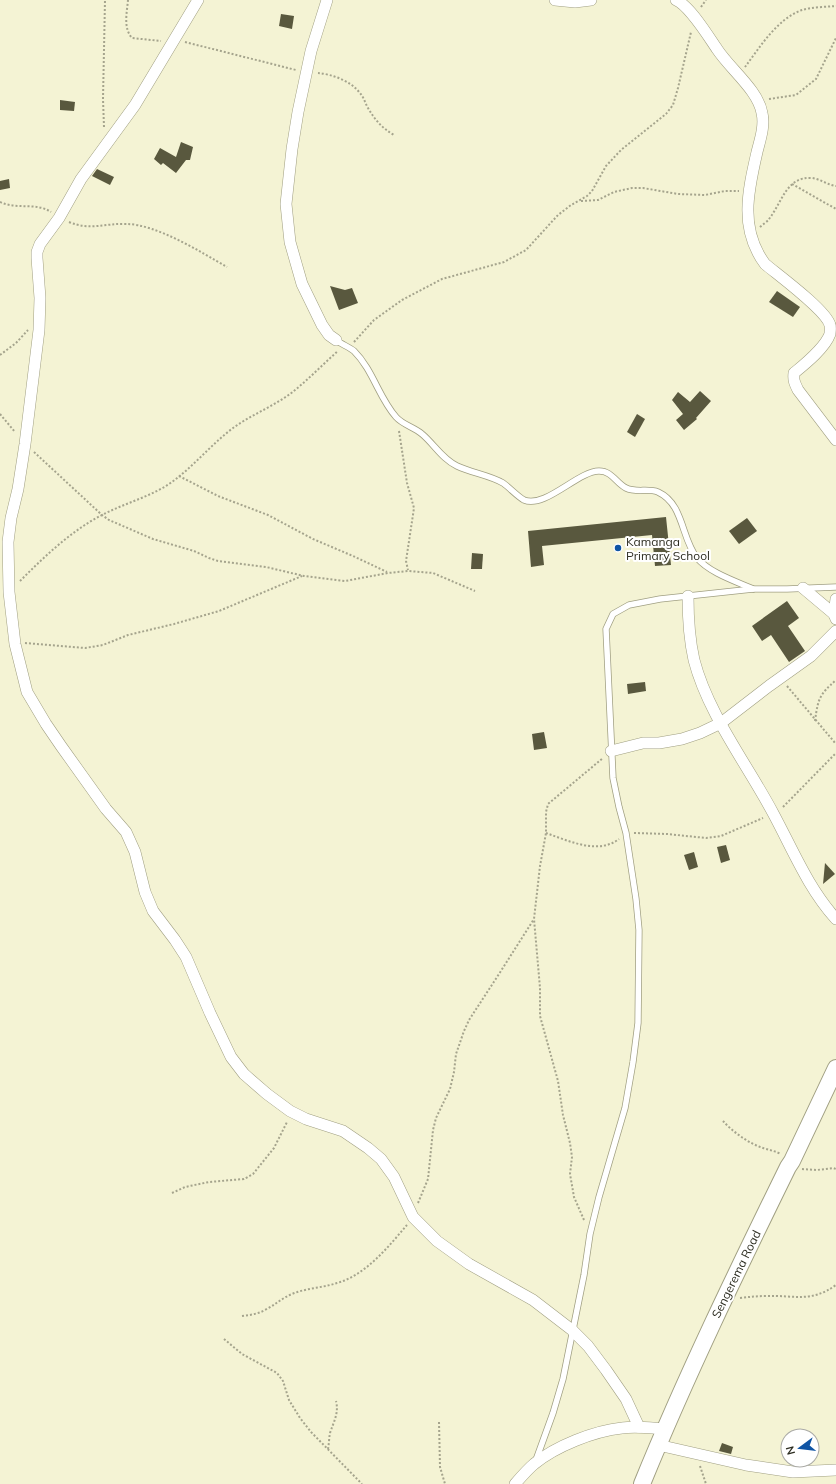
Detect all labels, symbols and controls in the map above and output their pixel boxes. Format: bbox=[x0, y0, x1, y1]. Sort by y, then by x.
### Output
place label: Kamanga Primary School bbox=[626, 534, 710, 563]
marker: Kamanga Primary School bbox=[613, 543, 623, 553]
street label: Sengerema Road bbox=[708, 1228, 764, 1320]
north arrow bbox=[780, 1428, 820, 1468]
text: N bbox=[783, 1445, 798, 1456]

